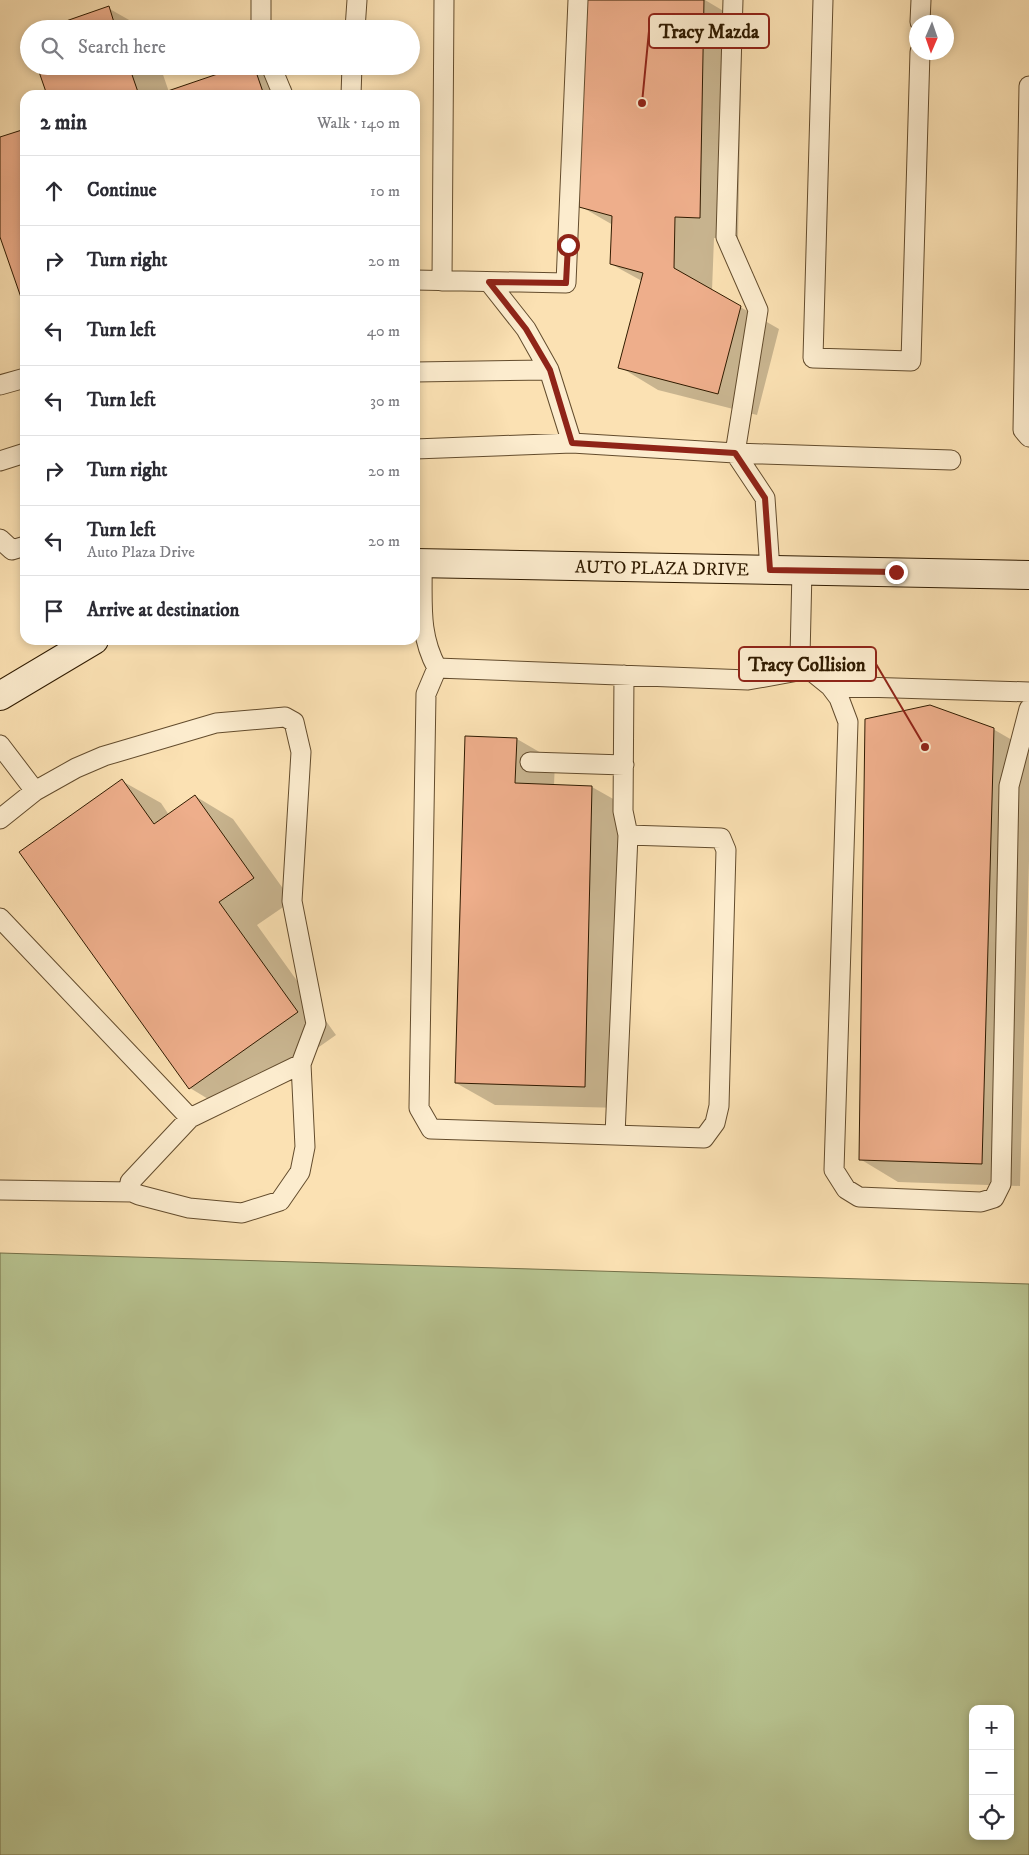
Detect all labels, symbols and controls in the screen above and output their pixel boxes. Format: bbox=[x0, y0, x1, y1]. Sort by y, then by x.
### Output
callout: Tracy Mazda bbox=[649, 14, 769, 48]
north arrow bbox=[909, 15, 954, 60]
search box bbox=[20, 20, 420, 75]
text: Tracy Mazda bbox=[658, 21, 760, 44]
icon: search bbox=[38, 34, 66, 62]
text: Search here bbox=[78, 36, 166, 59]
text: 2 min bbox=[40, 110, 87, 136]
text: Walk · 140 m bbox=[317, 113, 400, 133]
icon: ahead bbox=[40, 177, 68, 205]
text: Continue bbox=[87, 179, 157, 202]
text: 10 m bbox=[370, 181, 400, 201]
route start bbox=[557, 234, 580, 257]
icon: right bbox=[40, 247, 68, 275]
text: Turn right bbox=[87, 249, 167, 272]
text: 20 m bbox=[368, 251, 400, 271]
icon: left bbox=[40, 317, 68, 345]
text: Turn left bbox=[87, 319, 156, 342]
text: 40 m bbox=[367, 321, 400, 341]
icon: left bbox=[40, 387, 68, 415]
text: Turn left bbox=[87, 389, 156, 412]
text: 30 m bbox=[370, 391, 400, 411]
icon: right bbox=[40, 457, 68, 485]
text: Turn right bbox=[87, 459, 167, 482]
text: 20 m bbox=[368, 461, 400, 481]
text: Turn left bbox=[87, 519, 156, 542]
icon: left bbox=[40, 527, 68, 555]
text: 20 m bbox=[368, 531, 400, 551]
text: Auto Plaza Drive bbox=[87, 542, 195, 562]
street label: AUTO PLAZA DRIVE bbox=[575, 556, 749, 582]
route end bbox=[885, 561, 908, 584]
icon: arrive bbox=[40, 597, 68, 625]
text: Arrive at destination bbox=[87, 599, 239, 622]
callout: Tracy Collision bbox=[739, 647, 876, 681]
text: Tracy Collision bbox=[747, 654, 867, 677]
map controls bbox=[969, 1705, 1014, 1840]
button: + bbox=[969, 1705, 1014, 1750]
button: − bbox=[969, 1750, 1014, 1795]
button: locate bbox=[969, 1795, 1014, 1840]

